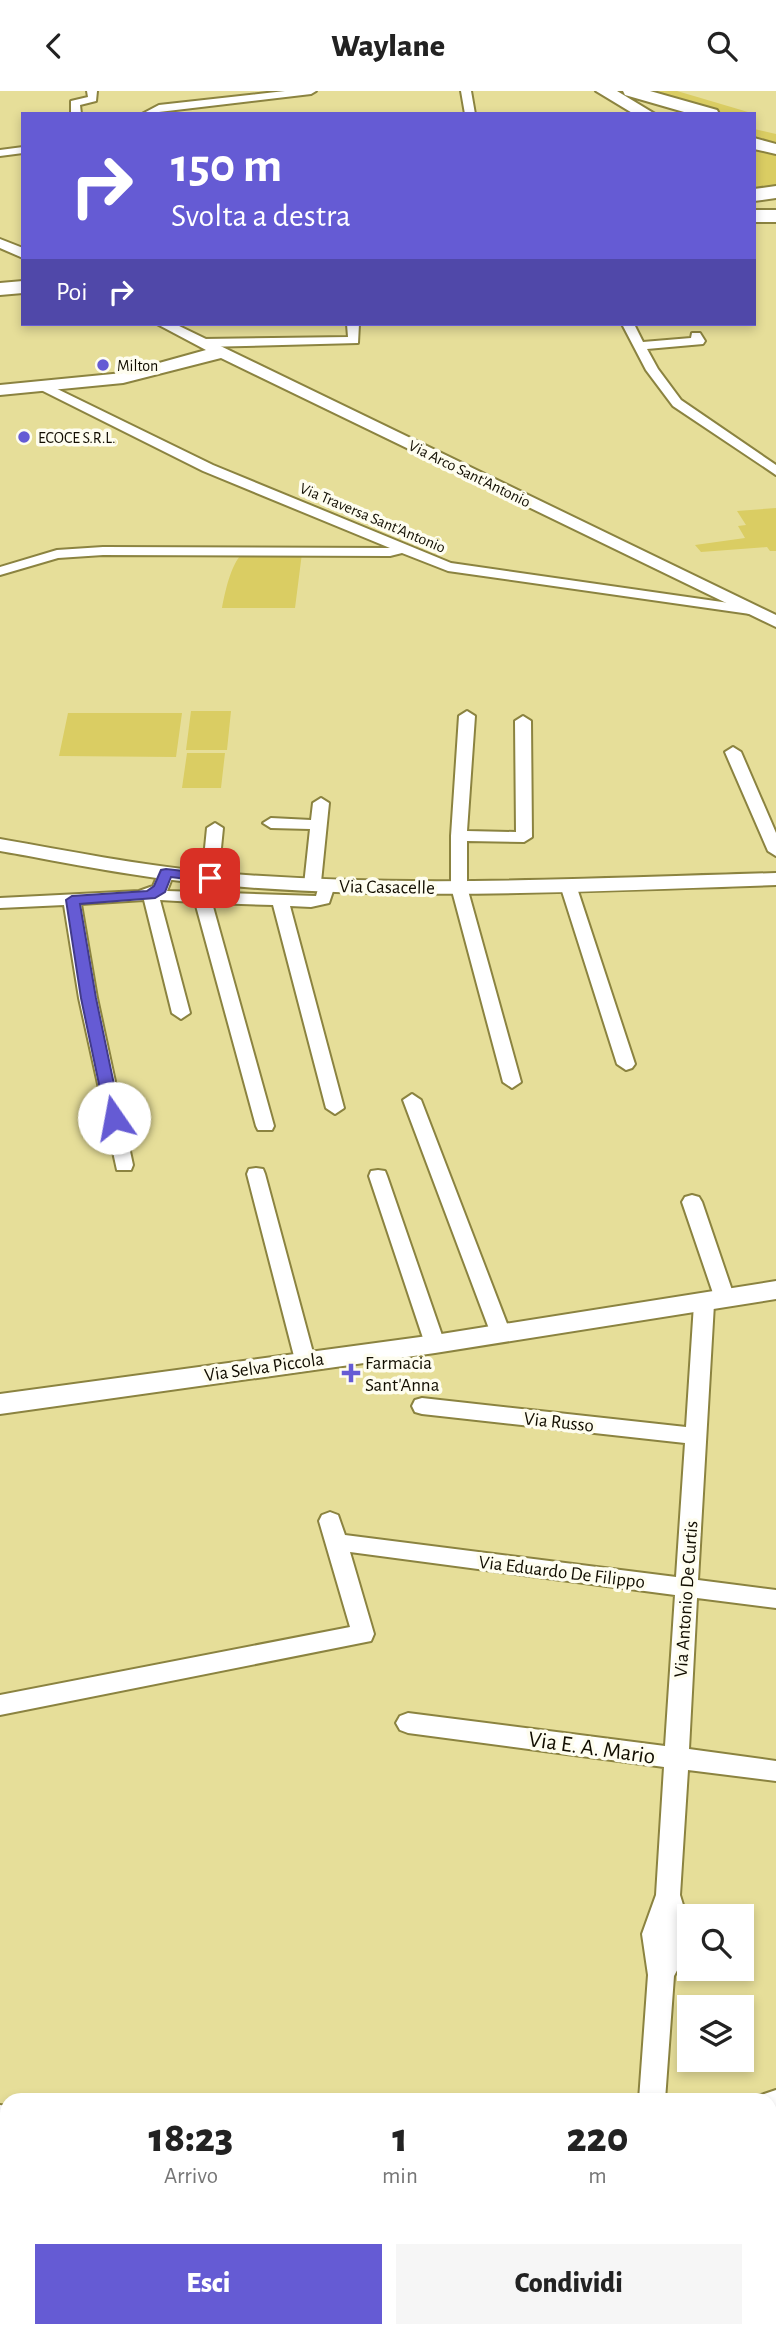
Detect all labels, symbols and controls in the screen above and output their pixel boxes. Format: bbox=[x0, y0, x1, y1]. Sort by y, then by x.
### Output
icon: back bbox=[35, 27, 73, 65]
icon: search bbox=[703, 27, 741, 65]
text: Waylane bbox=[331, 30, 445, 62]
icon: right bbox=[56, 140, 147, 231]
text: 150 m bbox=[171, 142, 282, 191]
text: Svolta a destra bbox=[171, 200, 351, 232]
icon: right bbox=[102, 273, 140, 311]
text: Poi bbox=[56, 279, 88, 305]
marker: Milton bbox=[95, 357, 111, 373]
place label: Milton bbox=[117, 358, 158, 374]
marker: ECOCE S.R.L. bbox=[16, 429, 32, 445]
place label: ECOCE S.R.L. bbox=[38, 430, 116, 446]
street label: Via Arco Sant'Antonio bbox=[406, 437, 533, 510]
street label: Via Traversa Sant'Antonio bbox=[297, 480, 448, 556]
pin bbox=[180, 848, 240, 908]
icon: arrive bbox=[191, 859, 229, 897]
street label: Via Casacelle bbox=[339, 877, 435, 898]
position arrow bbox=[77, 1081, 151, 1155]
street label: Via Selva Piccola bbox=[203, 1350, 326, 1385]
place label: Farmacia Sant'Anna bbox=[365, 1354, 440, 1395]
marker: Farmacia Sant'Anna bbox=[343, 1365, 359, 1381]
street label: Via Russo bbox=[523, 1409, 595, 1436]
street label: Via Antonio De Curtis bbox=[672, 1520, 701, 1678]
street label: Via Eduardo De Filippo bbox=[478, 1553, 646, 1592]
street label: Via E. A. Mario bbox=[527, 1728, 657, 1769]
map controls bbox=[677, 1904, 754, 2072]
button: search bbox=[677, 1904, 754, 1981]
button: layers bbox=[677, 1995, 754, 2072]
text: 18:23 bbox=[149, 2117, 233, 2159]
text: 1 bbox=[392, 2117, 408, 2159]
text: 220 bbox=[566, 2117, 628, 2159]
text: Arrivo bbox=[164, 2165, 218, 2188]
text: min bbox=[382, 2165, 418, 2188]
text: m bbox=[588, 2165, 607, 2188]
button: Esci bbox=[35, 2244, 382, 2324]
button: Condividi bbox=[396, 2244, 742, 2324]

